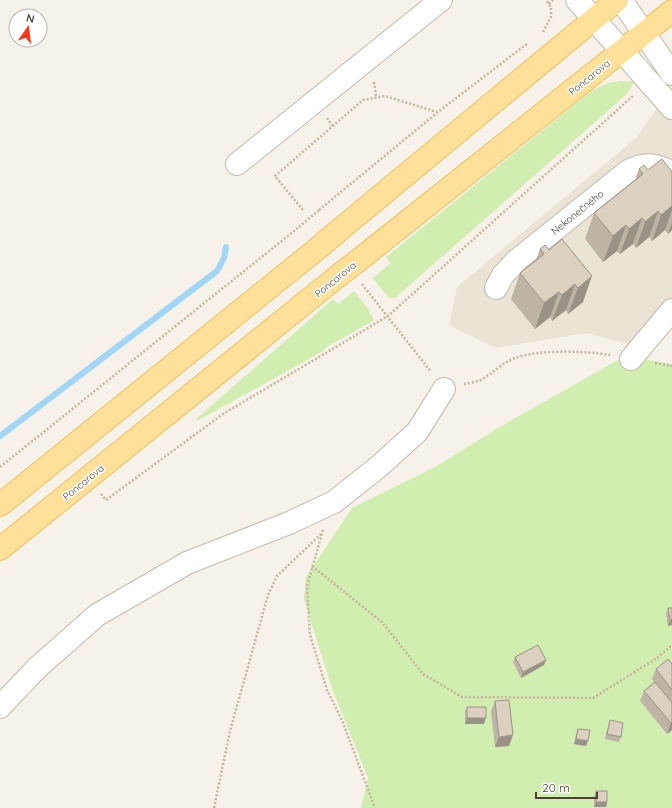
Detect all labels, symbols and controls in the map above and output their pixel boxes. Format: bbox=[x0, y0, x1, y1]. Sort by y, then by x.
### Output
north arrow bbox=[8, 8, 48, 48]
text: N bbox=[25, 11, 36, 26]
street label: Poncarova bbox=[566, 57, 613, 98]
street label: Nekonečného bbox=[548, 187, 606, 238]
street label: Poncarova bbox=[312, 259, 359, 300]
street label: Poncarova bbox=[60, 462, 107, 503]
scale bar bbox=[536, 774, 597, 800]
text: 20 m bbox=[542, 780, 570, 795]

